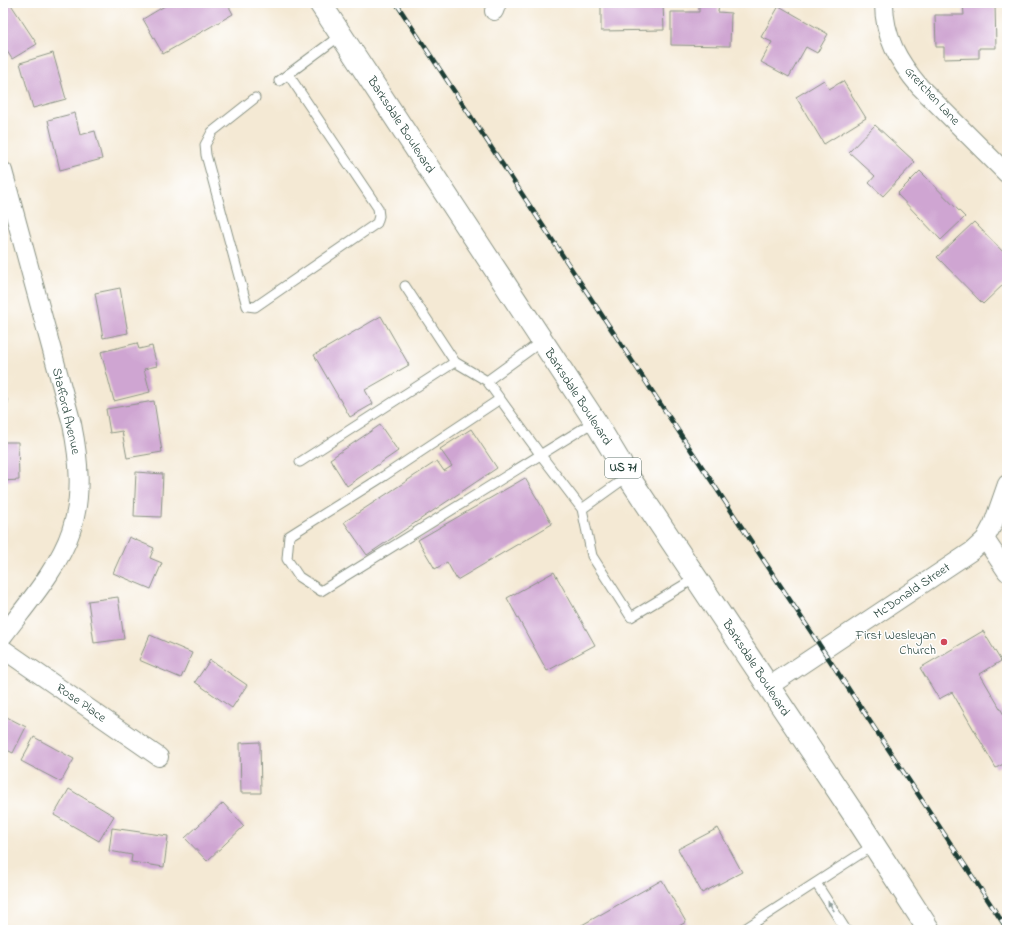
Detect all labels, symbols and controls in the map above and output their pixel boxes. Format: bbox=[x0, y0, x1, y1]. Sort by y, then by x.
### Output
street label: Gretchen Lane bbox=[900, 63, 964, 130]
street label: Barksdale Boulevard bbox=[362, 72, 440, 178]
street label: Barksdale Boulevard bbox=[539, 344, 617, 450]
street label: Stafford Avenue bbox=[47, 366, 85, 456]
road number: US 71 bbox=[605, 458, 641, 478]
street label: McDonald Street bbox=[870, 558, 955, 624]
street label: Barksdale Boulevard bbox=[717, 615, 795, 721]
place label: First Wesleyan Church bbox=[855, 626, 936, 660]
marker: First Wesleyan Church bbox=[939, 637, 949, 647]
street label: Rose Place bbox=[52, 679, 110, 727]
one-way arrow bbox=[827, 900, 834, 912]

